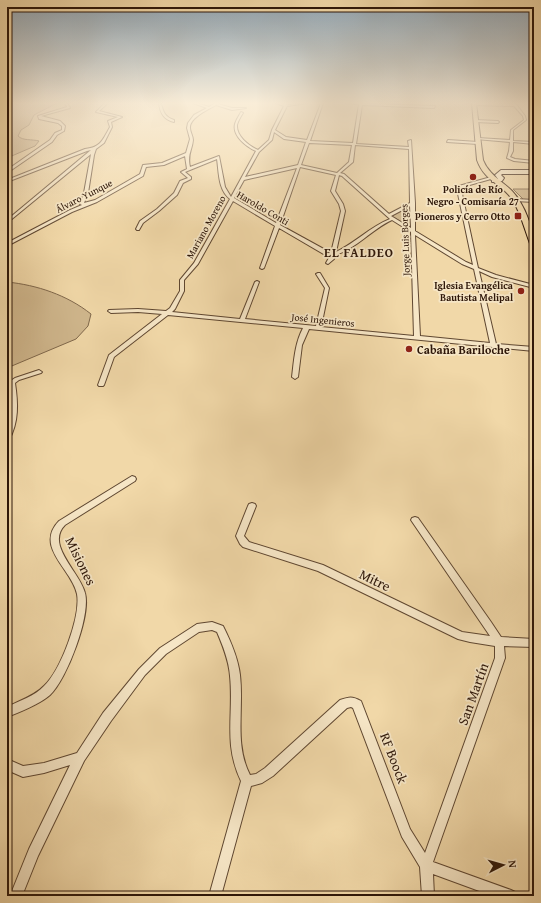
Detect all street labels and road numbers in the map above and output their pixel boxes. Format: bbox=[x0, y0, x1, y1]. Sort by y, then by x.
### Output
street label: Álvaro Yunque bbox=[53, 175, 115, 217]
street label: Haroldo Conti bbox=[234, 187, 292, 229]
street label: Mariano Moreno bbox=[182, 193, 230, 261]
street label: Jorge Luis Borges bbox=[396, 204, 414, 278]
street label: José Ingenieros bbox=[289, 309, 355, 331]
street label: Misiones bbox=[61, 533, 101, 589]
street label: Mitre bbox=[356, 564, 394, 596]
street label: San Martín bbox=[452, 660, 494, 728]
street label: RF Boock bbox=[375, 730, 413, 787]

